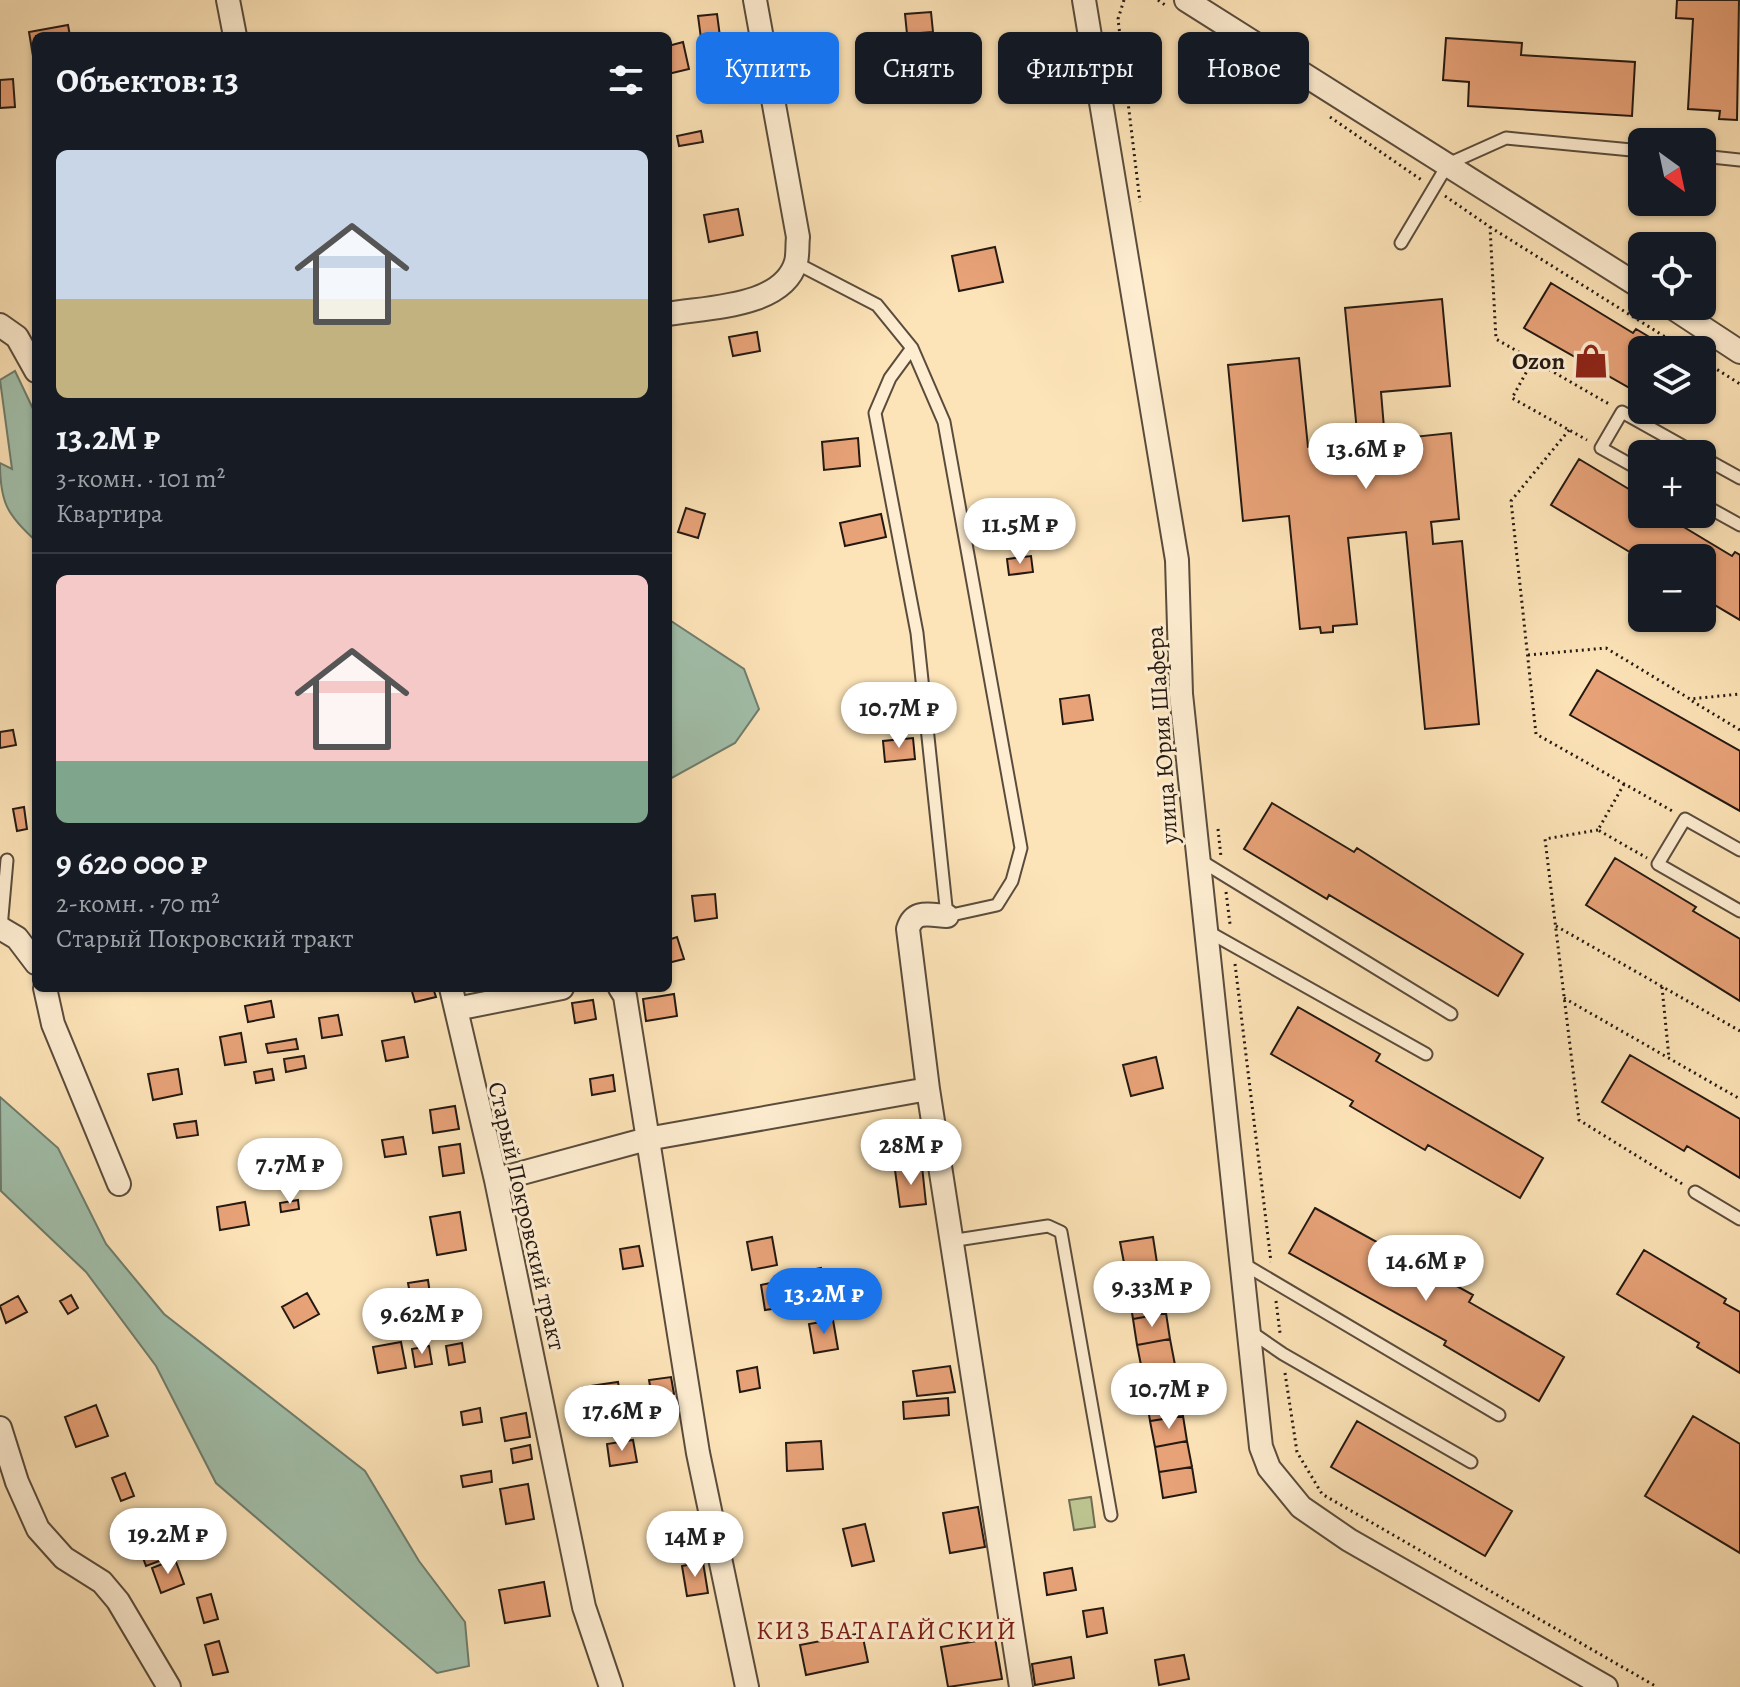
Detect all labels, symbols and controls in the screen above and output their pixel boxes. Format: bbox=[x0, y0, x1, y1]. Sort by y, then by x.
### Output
chip: Купить bbox=[696, 32, 839, 104]
chip: Снять bbox=[855, 32, 982, 104]
chip: Фильтры bbox=[998, 32, 1162, 104]
chip: Новое bbox=[1178, 32, 1309, 104]
text: Объектов: 13 bbox=[56, 57, 239, 104]
icon: filters bbox=[604, 58, 648, 102]
north arrow bbox=[1628, 128, 1716, 216]
map controls bbox=[1628, 128, 1716, 632]
icon: home bbox=[280, 202, 424, 346]
button: locate bbox=[1628, 232, 1716, 320]
button: layers bbox=[1628, 336, 1716, 424]
shop icon: Ozon bbox=[1572, 342, 1610, 380]
place label: Ozon bbox=[1512, 345, 1565, 377]
text: 13.2M ₽ bbox=[56, 414, 160, 461]
pin: 13.6M ₽ bbox=[1292, 423, 1440, 491]
text: 13.6M ₽ bbox=[1326, 431, 1406, 466]
button: + bbox=[1628, 440, 1716, 528]
text: 3-комн. · 101 m² bbox=[56, 461, 225, 496]
text: Квартира bbox=[56, 496, 163, 531]
pin: 11.5M ₽ bbox=[946, 498, 1094, 566]
text: 11.5M ₽ bbox=[982, 506, 1058, 541]
button: − bbox=[1628, 544, 1716, 632]
street label: улица Юрия Шафера bbox=[1138, 625, 1186, 846]
icon: home bbox=[280, 627, 424, 771]
pin: 10.7M ₽ bbox=[825, 682, 973, 750]
text: 10.7M ₽ bbox=[859, 690, 939, 725]
text: 9 620 000 ₽ bbox=[56, 839, 207, 886]
text: 2-комн. · 70 m² bbox=[56, 886, 220, 921]
text: Старый Покровский тракт bbox=[56, 921, 354, 956]
street label: Старый Покровский тракт bbox=[481, 1079, 574, 1354]
pin: 28M ₽ bbox=[855, 1119, 967, 1187]
text: 28M ₽ bbox=[879, 1127, 943, 1162]
pin: 7.7M ₽ bbox=[225, 1138, 355, 1206]
text: 7.7M ₽ bbox=[256, 1146, 324, 1181]
pin: 14.6M ₽ bbox=[1352, 1235, 1500, 1303]
text: 14.6M ₽ bbox=[1386, 1243, 1466, 1278]
pin: 9.33M ₽ bbox=[1078, 1261, 1226, 1329]
pin: 13.2M ₽ bbox=[750, 1268, 898, 1336]
text: 9.33M ₽ bbox=[1111, 1269, 1193, 1304]
text: 13.2M ₽ bbox=[784, 1276, 864, 1311]
pin: 9.62M ₽ bbox=[348, 1288, 496, 1356]
text: 9.62M ₽ bbox=[380, 1296, 464, 1331]
pin: 10.7M ₽ bbox=[1095, 1363, 1243, 1431]
text: 10.7M ₽ bbox=[1129, 1371, 1209, 1406]
pin: 17.6M ₽ bbox=[548, 1385, 696, 1453]
text: 17.6M ₽ bbox=[582, 1393, 662, 1428]
pin: 19.2M ₽ bbox=[94, 1508, 242, 1576]
pin: 14M ₽ bbox=[639, 1511, 751, 1579]
text: 19.2M ₽ bbox=[128, 1516, 208, 1551]
text: 14M ₽ bbox=[664, 1519, 726, 1554]
district label: КИЗ БАТАГАЙСКИЙ bbox=[756, 1613, 1018, 1648]

